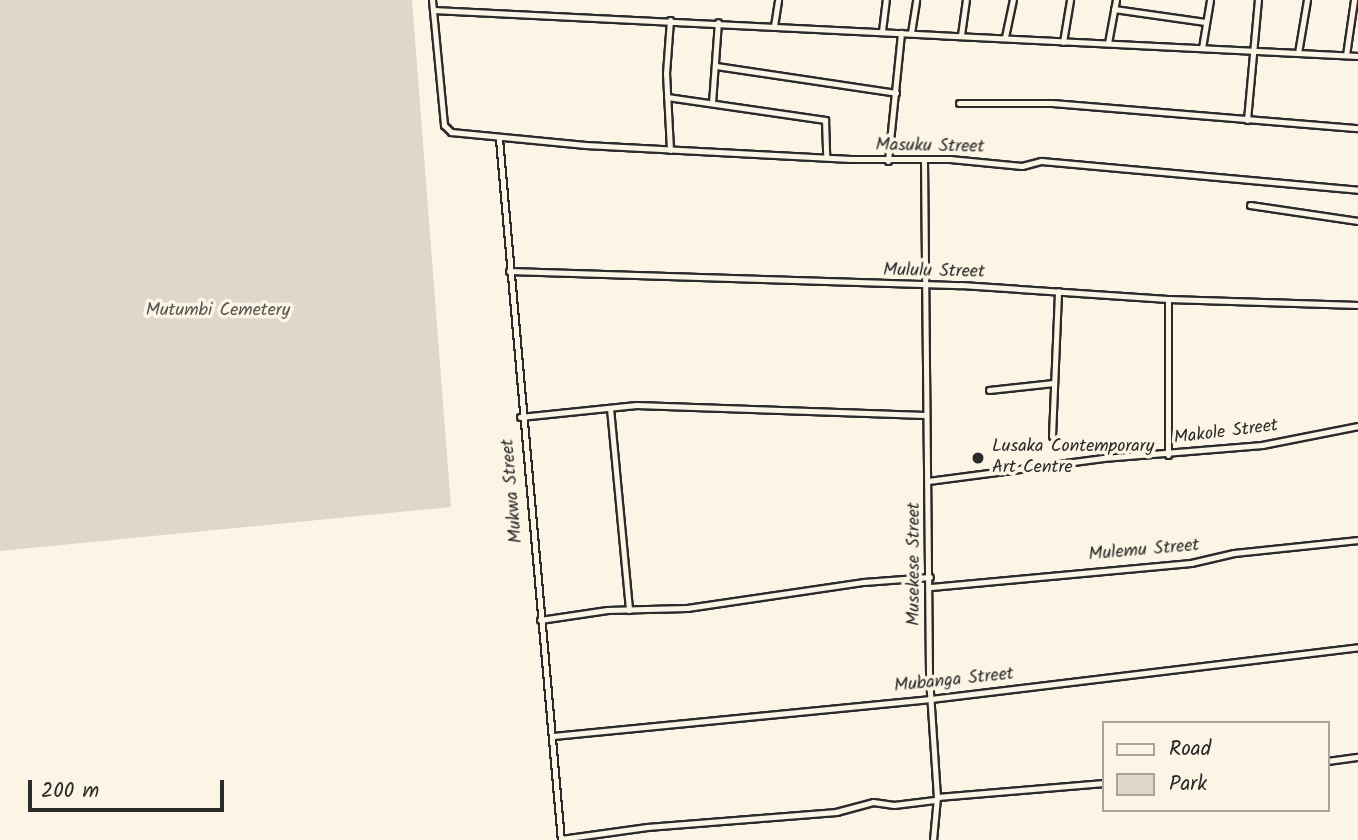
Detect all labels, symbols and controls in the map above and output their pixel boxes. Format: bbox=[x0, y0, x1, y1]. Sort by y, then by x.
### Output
street label: Masuku Street bbox=[875, 135, 985, 159]
street label: Mululu Street bbox=[883, 260, 985, 284]
park label: Mutumbi Cemetery bbox=[146, 300, 290, 322]
street label: Makole Street bbox=[1173, 416, 1279, 450]
place label: Lusaka Contemporary Art Centre bbox=[992, 437, 1154, 480]
street label: Mukwa Street bbox=[498, 438, 528, 544]
marker: Lusaka Contemporary Art Centre bbox=[970, 450, 986, 466]
street label: Musekese Street bbox=[904, 502, 926, 626]
street label: Mulemu Street bbox=[1088, 535, 1200, 567]
street label: Mubanga Street bbox=[893, 664, 1015, 698]
legend bbox=[1102, 721, 1330, 812]
text: Road bbox=[1169, 733, 1211, 766]
scale bar bbox=[32, 766, 228, 810]
text: Park bbox=[1169, 768, 1207, 801]
text: 200 m bbox=[41, 775, 99, 808]

